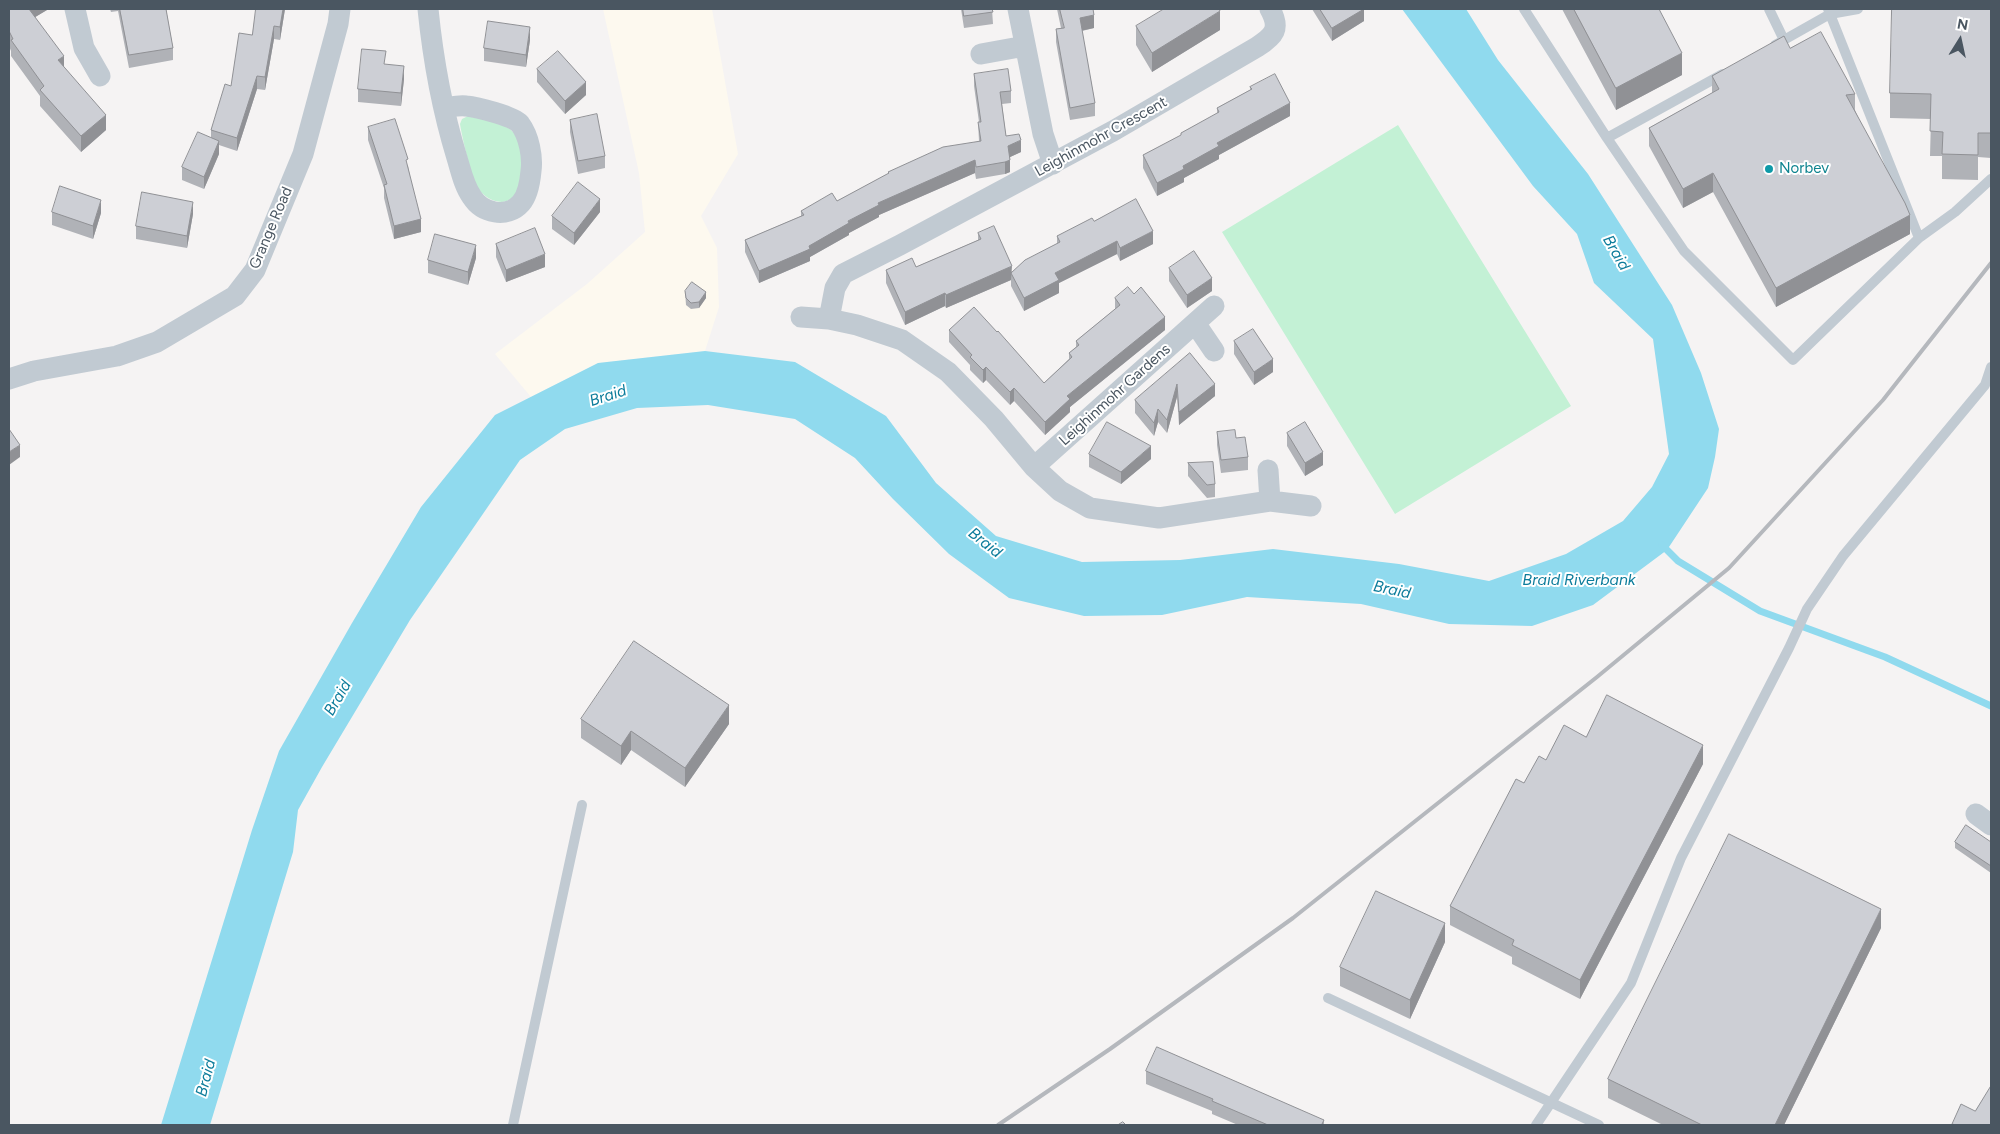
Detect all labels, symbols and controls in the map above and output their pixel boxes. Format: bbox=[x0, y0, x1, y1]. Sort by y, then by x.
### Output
north arrow bbox=[1935, 15, 1985, 65]
text: N bbox=[1956, 15, 1969, 34]
street label: Leighinmohr Crescent bbox=[1032, 93, 1170, 181]
place label: Norbev bbox=[1779, 160, 1829, 178]
marker: Norbev bbox=[1763, 163, 1775, 175]
street label: Grange Road bbox=[246, 184, 296, 272]
water label: Braid bbox=[1598, 232, 1634, 274]
street label: Leighinmohr Gardens bbox=[1056, 340, 1174, 450]
water label: Braid bbox=[587, 381, 629, 411]
water label: Braid bbox=[964, 524, 1006, 562]
water label: Braid Riverbank bbox=[1522, 570, 1636, 590]
water label: Braid bbox=[1372, 577, 1412, 603]
water label: Braid bbox=[320, 677, 356, 719]
water label: Braid bbox=[192, 1057, 220, 1099]

